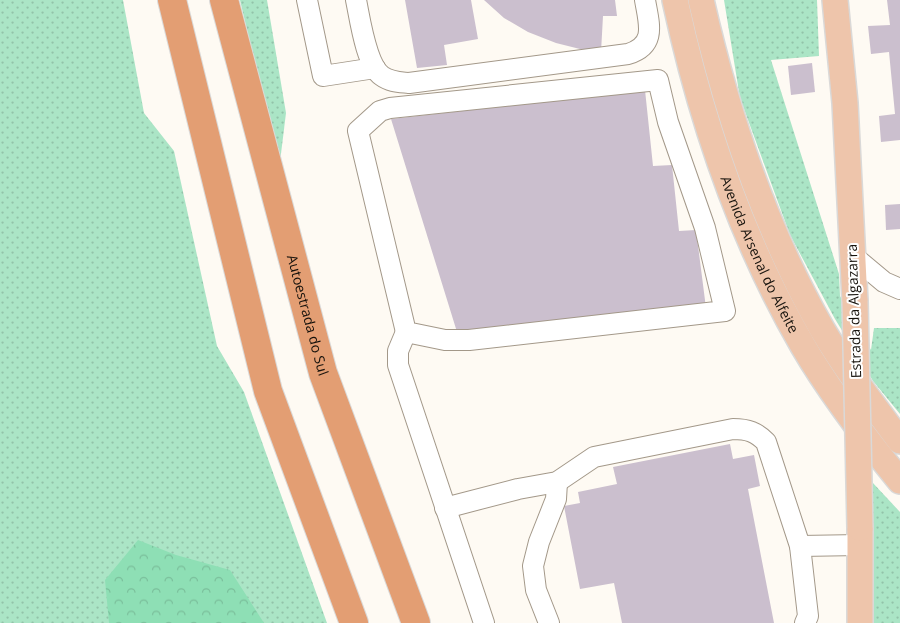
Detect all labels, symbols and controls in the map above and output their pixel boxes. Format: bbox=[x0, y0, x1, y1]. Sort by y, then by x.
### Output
street label: Avenida Arsenal do Alfeite bbox=[716, 173, 804, 336]
street label: Estrada da Algazarra bbox=[842, 244, 865, 378]
street label: Autoestrada do Sul bbox=[283, 252, 333, 378]

